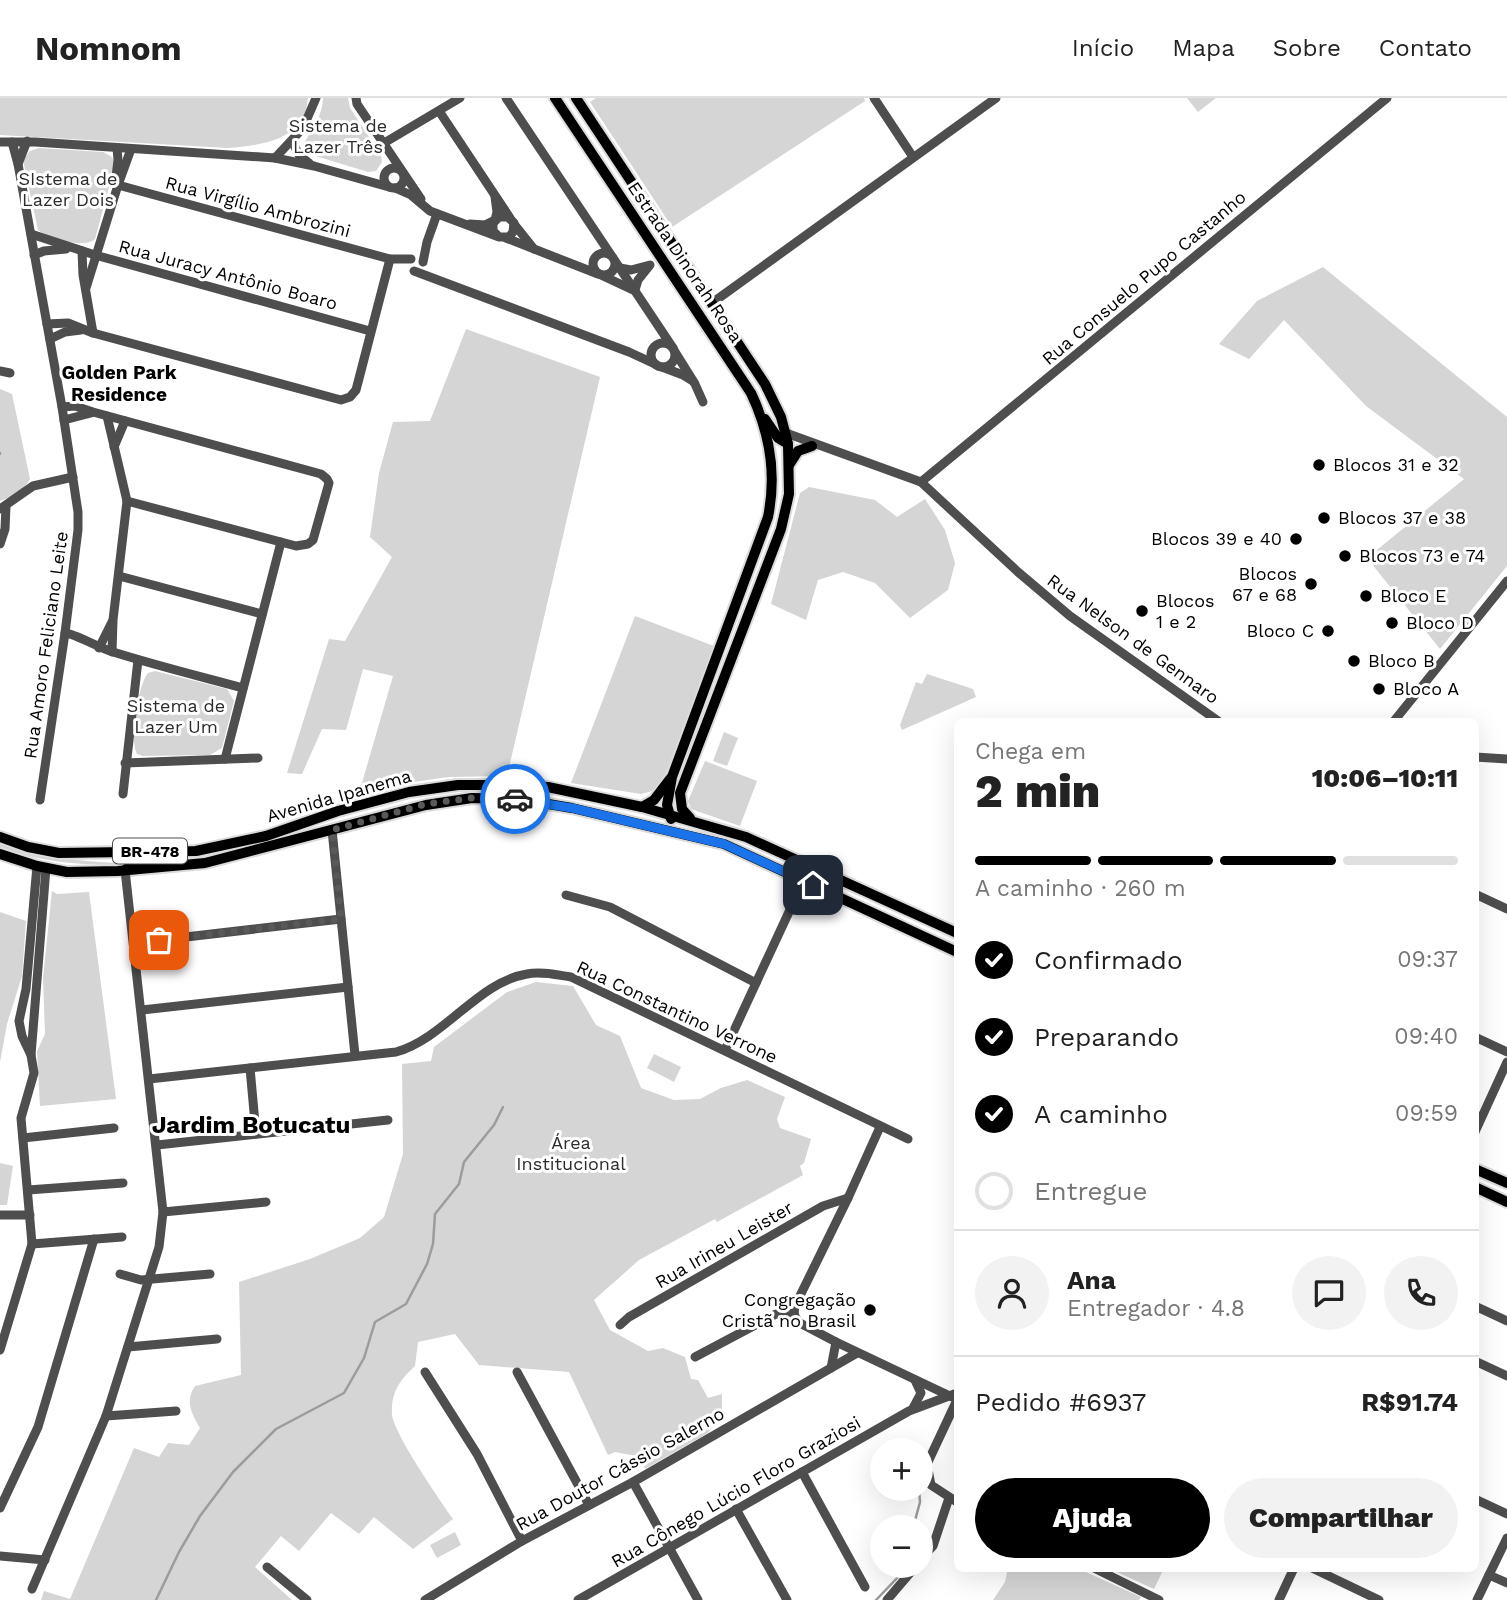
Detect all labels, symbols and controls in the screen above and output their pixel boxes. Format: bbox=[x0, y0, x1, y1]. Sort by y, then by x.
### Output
text: Nomnom bbox=[35, 29, 181, 68]
text: Início bbox=[1072, 34, 1134, 62]
text: Mapa bbox=[1172, 34, 1235, 62]
text: Sobre bbox=[1273, 34, 1341, 62]
text: Contato bbox=[1379, 34, 1472, 62]
park label: Sistema de Lazer Três bbox=[289, 115, 387, 157]
park label: SIstema de Lazer Dois bbox=[19, 168, 117, 210]
street label: Rua Virgílio Ambrozini bbox=[163, 172, 353, 241]
street label: Estrada Dinorah Rosa bbox=[624, 177, 747, 346]
street label: Rua Consuelo Pupo Castanho bbox=[1037, 186, 1250, 369]
street label: Rua Juracy Antônio Boaro bbox=[117, 235, 340, 314]
district label: Golden Park Residence bbox=[61, 361, 177, 406]
place label: Blocos 31 e 32 bbox=[1333, 454, 1459, 475]
marker: Blocos 31 e 32 bbox=[1311, 457, 1327, 473]
place label: Blocos 37 e 38 bbox=[1338, 507, 1466, 528]
marker: Blocos 37 e 38 bbox=[1316, 510, 1332, 526]
place label: Blocos 39 e 40 bbox=[1151, 528, 1282, 549]
street label: Rua Amoro Feliciano Leite bbox=[19, 530, 72, 760]
marker: Blocos 39 e 40 bbox=[1288, 531, 1304, 547]
place label: Blocos 73 e 74 bbox=[1359, 545, 1485, 566]
marker: Blocos 73 e 74 bbox=[1337, 548, 1353, 564]
place label: Blocos 67 e 68 bbox=[1232, 563, 1297, 605]
street label: Rua Nelson de Gennaro bbox=[1043, 569, 1223, 708]
marker: Blocos 67 e 68 bbox=[1303, 576, 1319, 592]
place label: Bloco E bbox=[1380, 585, 1447, 606]
marker: Bloco E bbox=[1358, 588, 1374, 604]
place label: Blocos 1 e 2 bbox=[1156, 590, 1214, 632]
marker: Blocos 1 e 2 bbox=[1134, 603, 1150, 619]
place label: Bloco D bbox=[1406, 612, 1474, 633]
marker: Bloco D bbox=[1384, 615, 1400, 631]
place label: Bloco C bbox=[1247, 620, 1314, 641]
marker: Bloco C bbox=[1320, 623, 1336, 639]
place label: Bloco B bbox=[1368, 650, 1435, 671]
marker: Bloco B bbox=[1346, 653, 1362, 669]
place label: Bloco A bbox=[1393, 678, 1459, 699]
marker: Bloco A bbox=[1371, 681, 1387, 697]
park label: Sistema de Lazer Um bbox=[127, 695, 225, 737]
text: Chega em bbox=[975, 738, 1086, 765]
text: 10:06–10:11 bbox=[1312, 763, 1458, 793]
courier bbox=[480, 764, 550, 834]
text: 2 min bbox=[975, 764, 1100, 818]
street label: Avenida Ipanema bbox=[264, 765, 414, 826]
icon: car bbox=[496, 780, 534, 818]
road number: BR-478 bbox=[113, 838, 187, 864]
pin bbox=[783, 855, 843, 915]
icon: home bbox=[794, 866, 832, 904]
text: A caminho · 260 m bbox=[975, 875, 1186, 902]
pin bbox=[129, 910, 189, 970]
icon: bag bbox=[140, 921, 178, 959]
icon: check bbox=[975, 941, 1013, 979]
text: Confirmado bbox=[1034, 945, 1183, 975]
text: 09:37 bbox=[1397, 946, 1458, 973]
street label: Rua Constantino Verrone bbox=[574, 956, 781, 1067]
icon: check bbox=[975, 1018, 1013, 1056]
text: Preparando bbox=[1034, 1022, 1179, 1052]
text: 09:40 bbox=[1394, 1023, 1458, 1050]
icon: check bbox=[975, 1095, 1013, 1133]
text: A caminho bbox=[1034, 1099, 1168, 1129]
text: 09:59 bbox=[1395, 1100, 1458, 1127]
district label: Jardim Botucatu bbox=[152, 1111, 350, 1139]
park label: Área Institucional bbox=[516, 1132, 626, 1174]
text: Entregue bbox=[1034, 1176, 1147, 1206]
street label: Rua Irineu Leister bbox=[651, 1197, 796, 1293]
button: person bbox=[975, 1256, 1049, 1330]
button: chat bbox=[1292, 1256, 1366, 1330]
button: phone bbox=[1384, 1256, 1458, 1330]
text: Ana bbox=[1067, 1265, 1116, 1295]
place label: Congregação Cristã no Brasil bbox=[722, 1289, 856, 1331]
text: Entregador · 4.8 bbox=[1067, 1295, 1245, 1322]
marker: Congregação Cristã no Brasil bbox=[862, 1302, 878, 1318]
text: Pedido #6937 bbox=[975, 1387, 1146, 1417]
text: R$91.74 bbox=[1361, 1387, 1458, 1417]
street label: Rua Doutor Cássio Salerno bbox=[512, 1402, 728, 1535]
street label: Rua Cônego Lúcio Floro Graziosi bbox=[607, 1411, 864, 1572]
map controls bbox=[870, 1438, 933, 1578]
button: + bbox=[870, 1438, 933, 1501]
button: Ajuda bbox=[975, 1478, 1210, 1558]
button: Compartilhar bbox=[1224, 1478, 1458, 1558]
button: − bbox=[870, 1515, 933, 1578]

